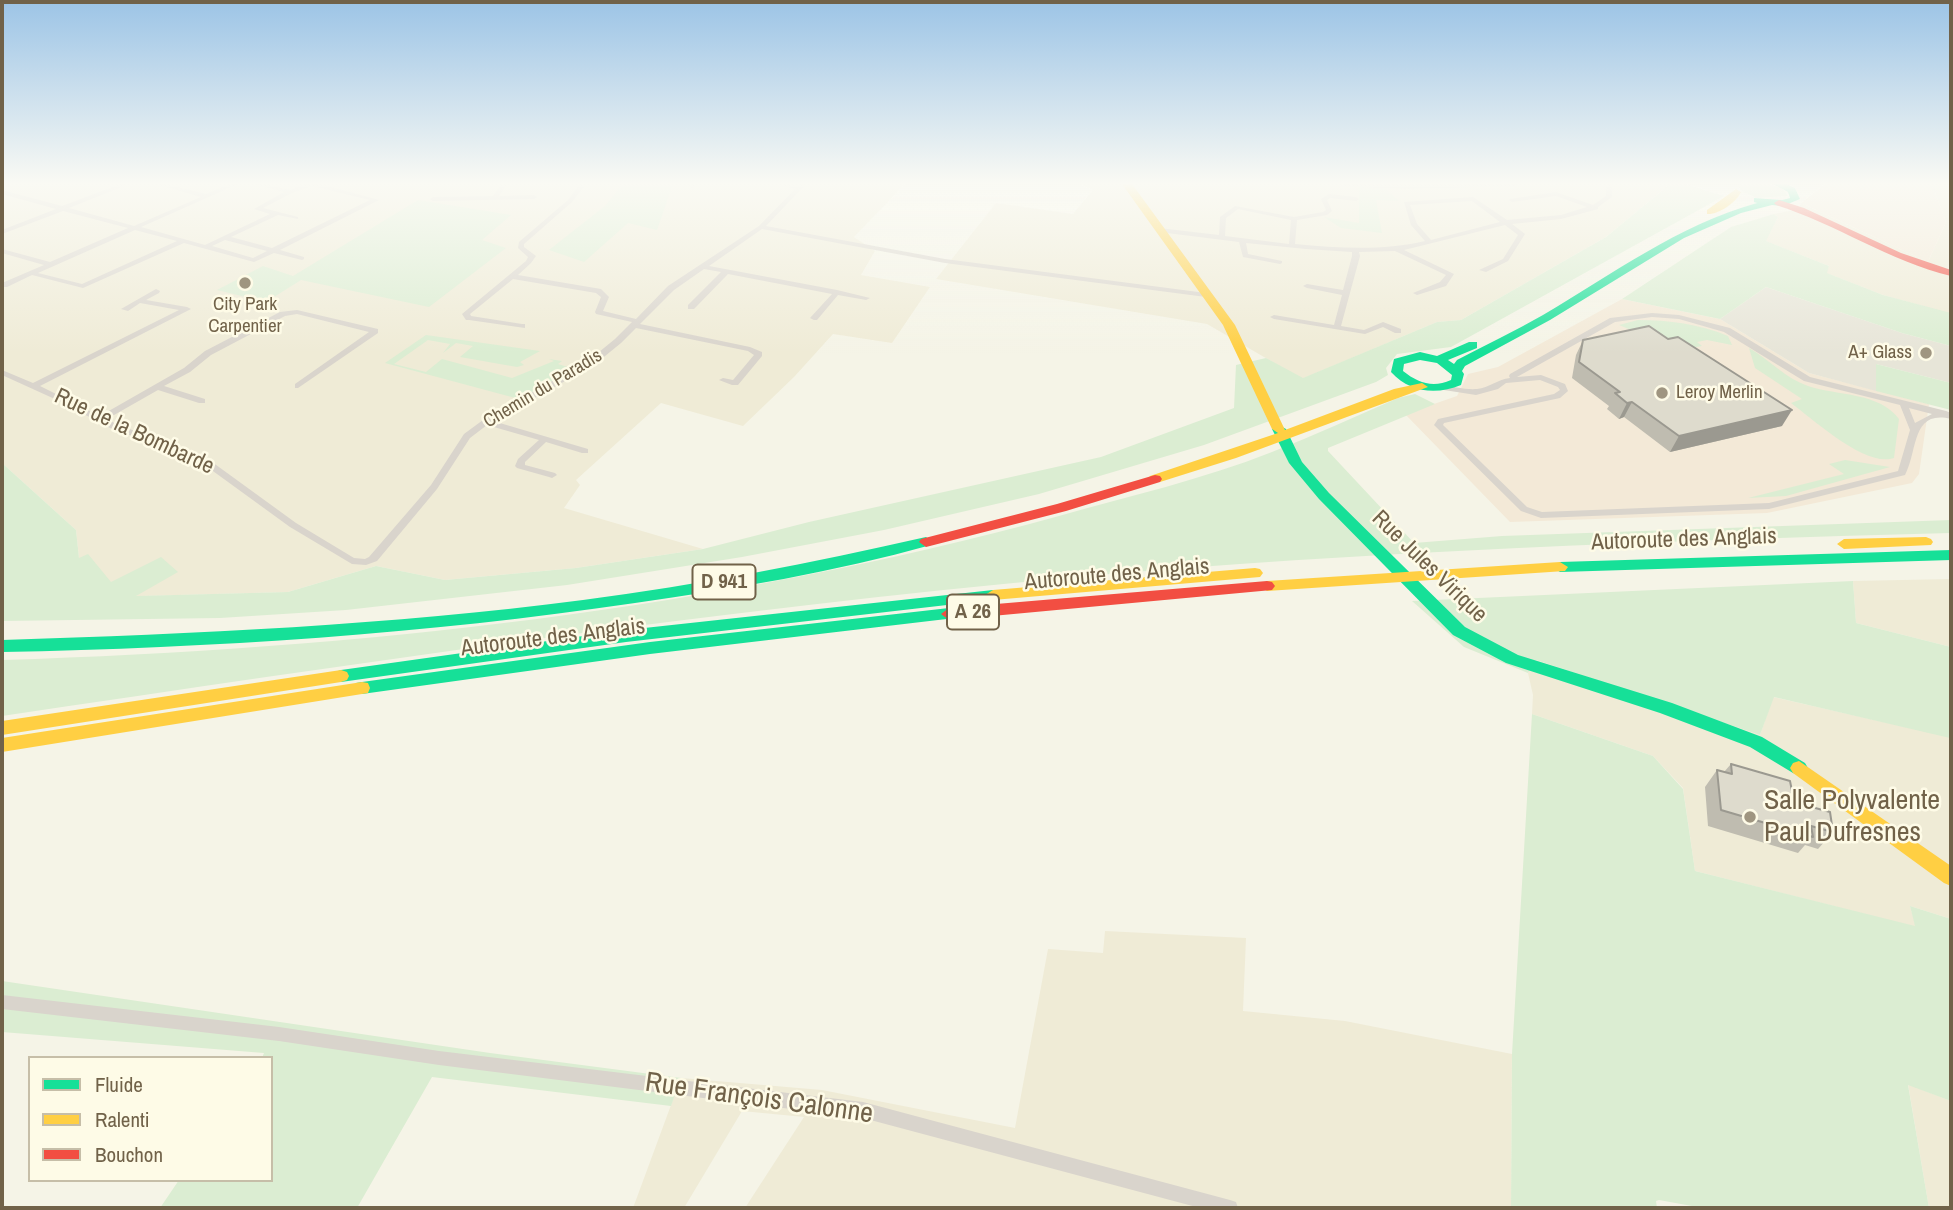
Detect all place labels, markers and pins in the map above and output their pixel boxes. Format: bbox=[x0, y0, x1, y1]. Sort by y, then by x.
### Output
marker: City Park Carpentier bbox=[237, 275, 253, 291]
place label: City Park Carpentier bbox=[208, 294, 282, 338]
place label: A+ Glass bbox=[1848, 342, 1912, 364]
marker: A+ Glass bbox=[1918, 345, 1934, 361]
place label: Leroy Merlin bbox=[1676, 382, 1763, 404]
marker: Leroy Merlin bbox=[1654, 385, 1670, 401]
place label: Salle Polyvalente Paul Dufresnes bbox=[1764, 784, 1940, 850]
marker: Salle Polyvalente Paul Dufresnes bbox=[1742, 809, 1758, 825]

